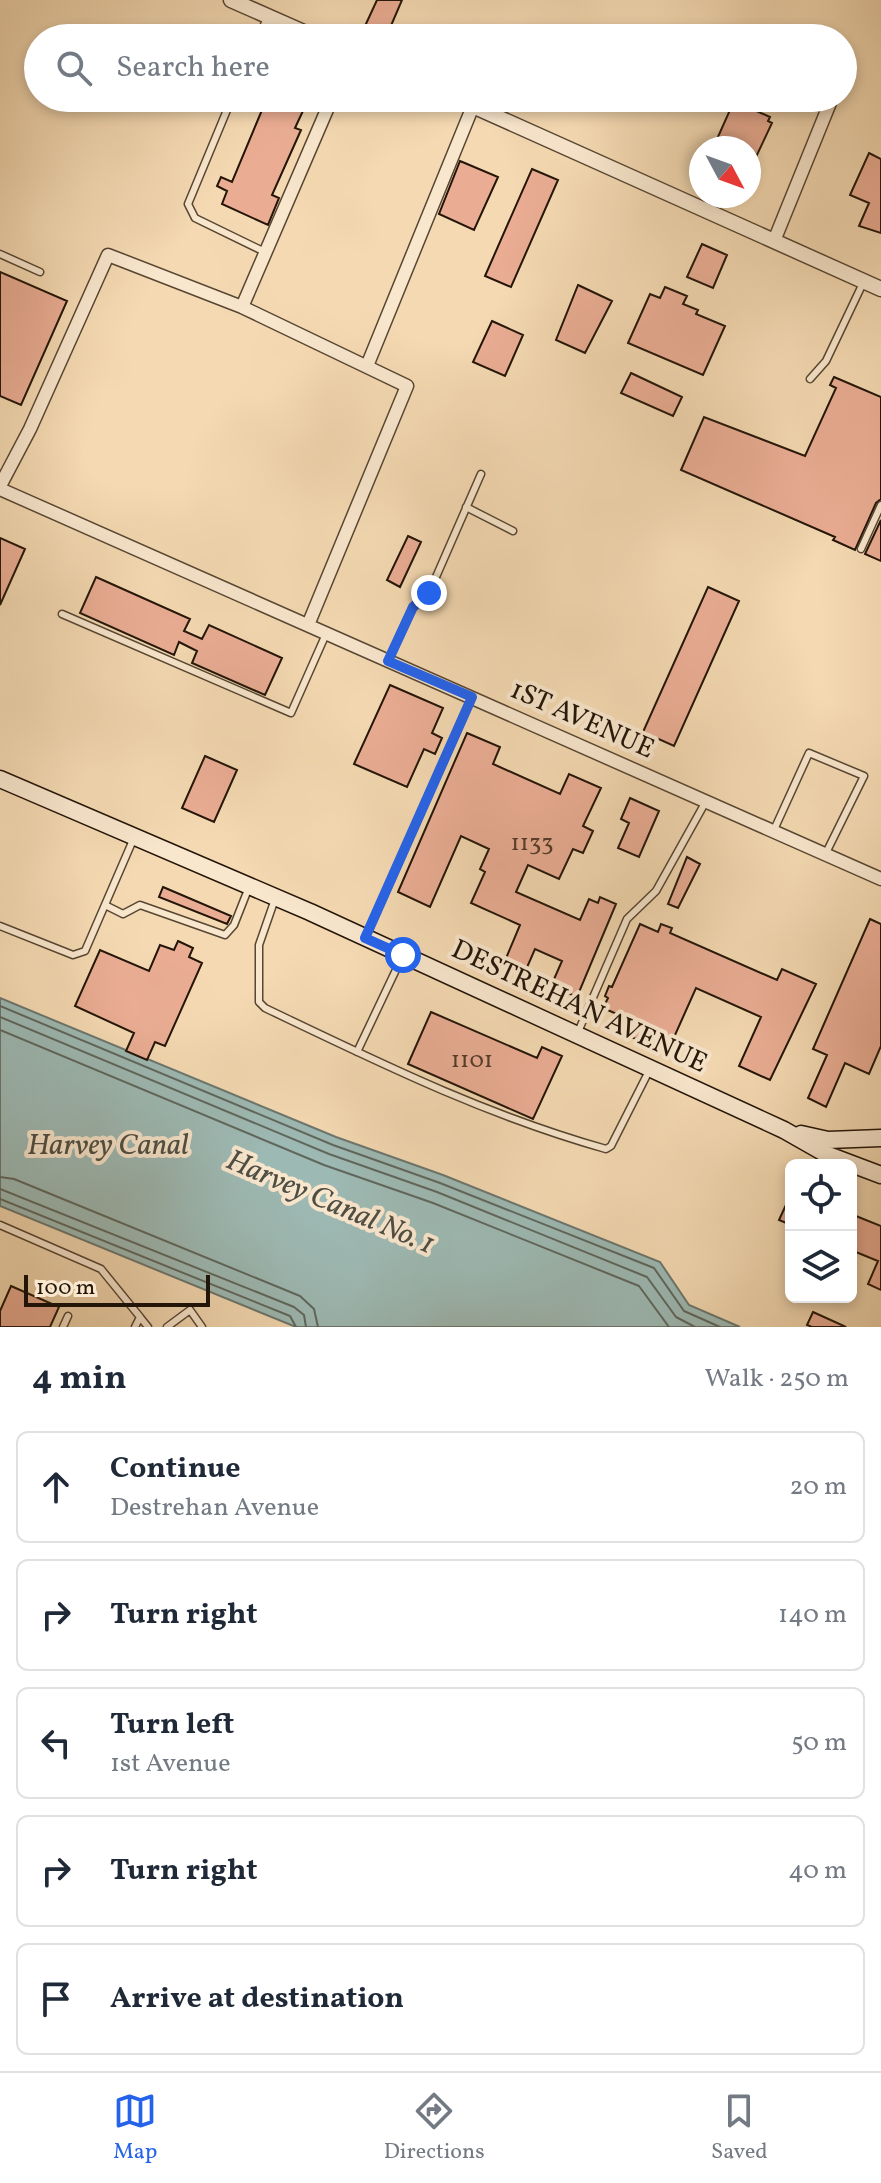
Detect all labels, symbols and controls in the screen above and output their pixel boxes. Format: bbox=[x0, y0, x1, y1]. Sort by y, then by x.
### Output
search box bbox=[24, 24, 857, 112]
icon: search bbox=[52, 46, 96, 90]
text: Search here bbox=[116, 47, 270, 89]
north arrow bbox=[689, 136, 761, 208]
route end bbox=[411, 575, 447, 611]
street label: 1ST AVENUE bbox=[504, 671, 660, 769]
house number: 1133 bbox=[510, 827, 554, 861]
street label: DESTREHAN AVENUE bbox=[445, 930, 713, 1084]
route start bbox=[385, 937, 421, 973]
house number: 1101 bbox=[451, 1044, 493, 1078]
water label: Harvey Canal bbox=[27, 1125, 189, 1167]
water label: Harvey Canal No. 1 bbox=[219, 1140, 441, 1266]
map controls bbox=[785, 1159, 857, 1303]
button: locate bbox=[785, 1159, 857, 1231]
button: layers bbox=[785, 1231, 857, 1303]
scale bar bbox=[24, 1271, 210, 1307]
text: 100 m bbox=[36, 1273, 95, 1304]
text: 4 min bbox=[32, 1356, 127, 1403]
text: Walk · 250 m bbox=[705, 1361, 849, 1397]
text: Continue bbox=[110, 1448, 241, 1490]
icon: ahead bbox=[34, 1465, 78, 1509]
text: 20 m bbox=[789, 1469, 847, 1505]
text: Destrehan Avenue bbox=[110, 1490, 319, 1526]
icon: right bbox=[34, 1593, 78, 1637]
text: Turn right bbox=[110, 1594, 258, 1636]
text: 140 m bbox=[778, 1597, 847, 1633]
text: Turn left bbox=[110, 1704, 234, 1746]
icon: left bbox=[34, 1721, 78, 1765]
text: 50 m bbox=[791, 1725, 847, 1761]
text: 1st Avenue bbox=[110, 1746, 231, 1782]
icon: right bbox=[34, 1849, 78, 1893]
text: Turn right bbox=[110, 1850, 258, 1892]
text: 40 m bbox=[788, 1853, 847, 1889]
icon: arrive bbox=[34, 1977, 78, 2021]
text: Arrive at destination bbox=[110, 1978, 404, 2020]
tab: Map bbox=[113, 2089, 157, 2168]
tab: Directions bbox=[384, 2089, 485, 2168]
tab: Saved bbox=[711, 2089, 768, 2168]

